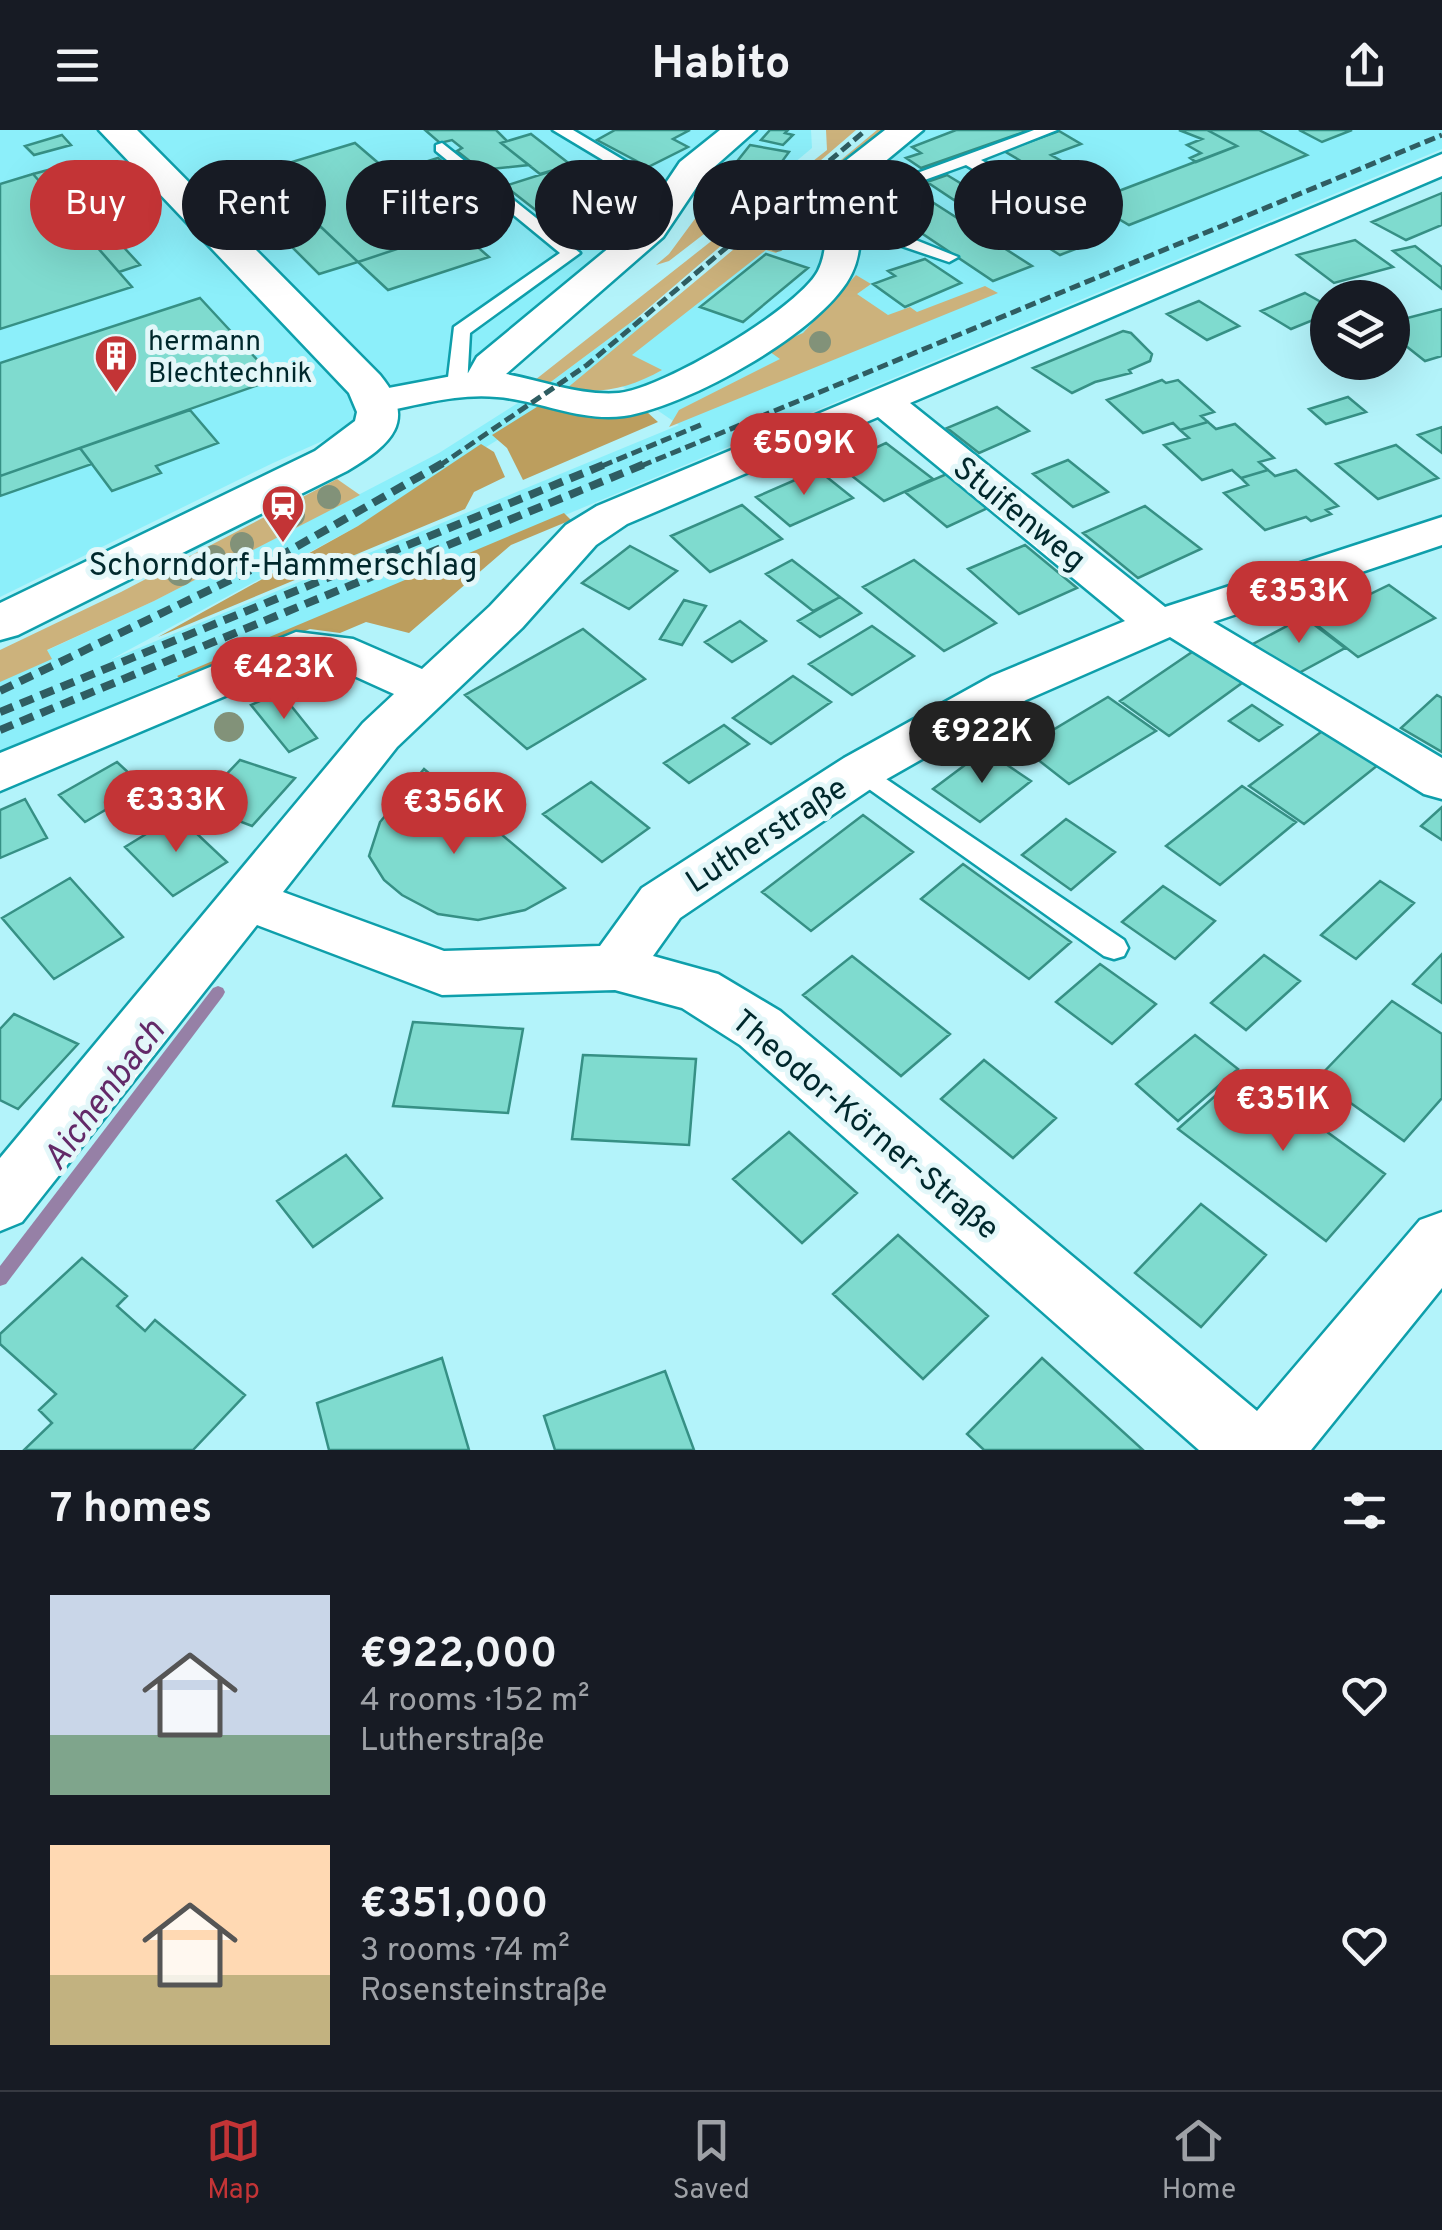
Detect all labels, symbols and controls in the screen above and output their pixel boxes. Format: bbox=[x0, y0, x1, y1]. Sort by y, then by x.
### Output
text: Habito bbox=[651, 37, 791, 94]
icon: menu bbox=[50, 38, 105, 93]
icon: share bbox=[1337, 38, 1392, 93]
chip: Buy bbox=[30, 160, 162, 250]
chip: Rent bbox=[182, 160, 326, 250]
chip: Filters bbox=[346, 160, 515, 250]
chip: New bbox=[535, 160, 673, 250]
chip: Apartment bbox=[693, 160, 934, 250]
chip: House bbox=[954, 160, 1123, 250]
map controls bbox=[1310, 280, 1410, 380]
button: layers bbox=[1310, 280, 1410, 380]
place label: hermann Blechtechnik bbox=[148, 325, 312, 393]
building icon: hermann Blechtechnik bbox=[93, 333, 139, 394]
pin: €509K bbox=[734, 413, 874, 498]
text: €509K bbox=[752, 425, 856, 465]
street label: Stuifenweg bbox=[943, 450, 1093, 581]
station icon: Schorndorf-Hammerschlag bbox=[260, 483, 306, 544]
place label: Schorndorf-Hammerschlag bbox=[89, 547, 477, 587]
pin: €353K bbox=[1229, 561, 1369, 646]
text: €353K bbox=[1249, 573, 1349, 613]
pin: €423K bbox=[214, 637, 354, 722]
text: €423K bbox=[233, 649, 335, 689]
pin: €922K bbox=[912, 701, 1052, 786]
text: €922K bbox=[931, 713, 1033, 753]
street label: Lutherstraße bbox=[679, 769, 856, 904]
pin: €333K bbox=[106, 770, 246, 855]
pin: €356K bbox=[384, 772, 524, 857]
text: €333K bbox=[126, 782, 226, 822]
text: €356K bbox=[403, 784, 505, 824]
street label: Theodor-Körner-Straße bbox=[722, 1003, 1006, 1250]
water label: Aichenbach bbox=[34, 1012, 176, 1180]
pin: €351K bbox=[1213, 1069, 1353, 1154]
text: €351K bbox=[1236, 1081, 1330, 1121]
icon: filters bbox=[1337, 1483, 1392, 1538]
text: 7 homes bbox=[50, 1484, 212, 1537]
text: €922,000 bbox=[360, 1629, 557, 1682]
icon: home bbox=[130, 1635, 250, 1755]
icon: heart bbox=[1337, 1668, 1392, 1723]
text: 4 rooms · 152 m² bbox=[360, 1682, 590, 1722]
text: Lutherstraße bbox=[360, 1722, 545, 1762]
text: €351,000 bbox=[360, 1879, 548, 1932]
icon: home bbox=[130, 1885, 250, 2005]
icon: heart bbox=[1337, 1918, 1392, 1973]
text: 3 rooms · 74 m² bbox=[360, 1932, 570, 1972]
text: Rosensteinstraße bbox=[360, 1972, 607, 2012]
tab: Map bbox=[206, 2113, 261, 2209]
tab: Saved bbox=[673, 2113, 750, 2209]
tab: Home bbox=[1162, 2113, 1236, 2209]

